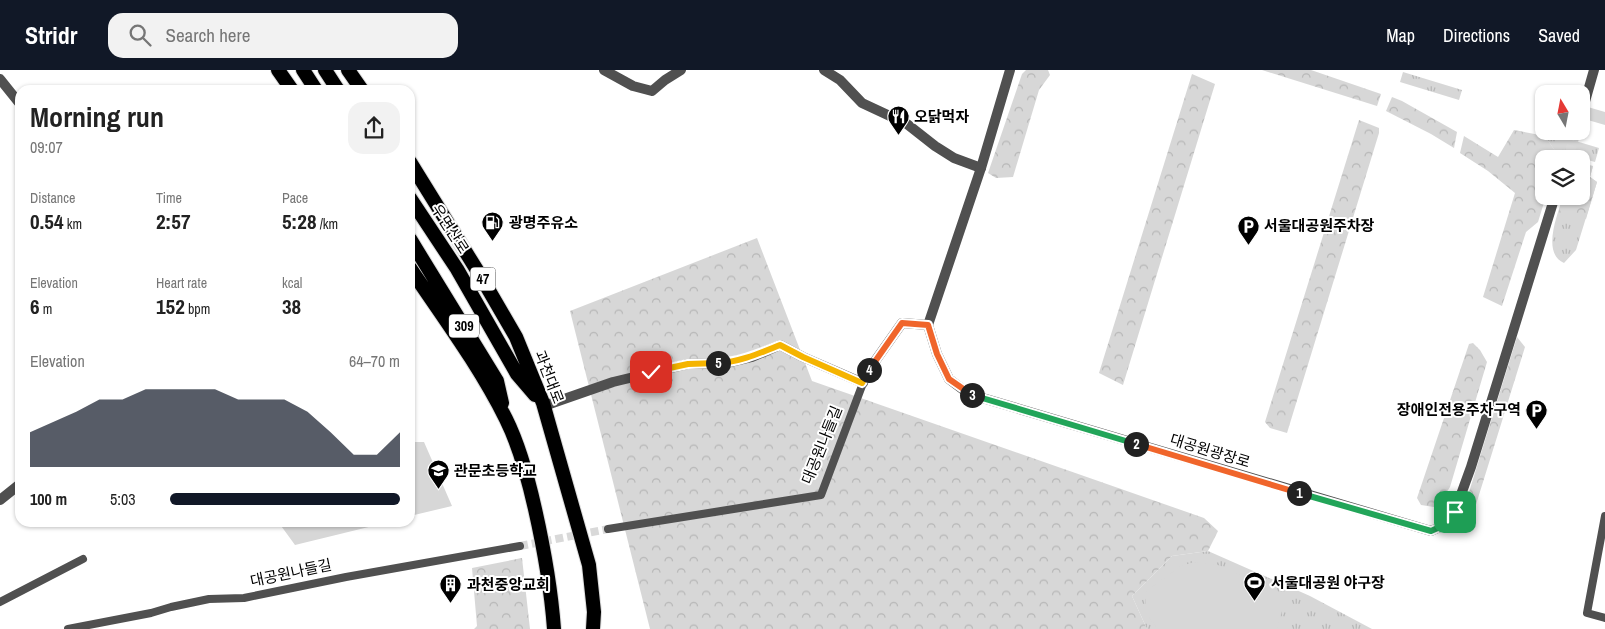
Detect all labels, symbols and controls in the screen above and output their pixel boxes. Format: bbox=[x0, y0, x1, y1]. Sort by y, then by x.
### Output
search box bbox=[108, 13, 458, 58]
text: Stridr bbox=[25, 19, 78, 51]
icon: search bbox=[126, 21, 154, 49]
text: Search here bbox=[166, 22, 250, 48]
text: Map bbox=[1386, 23, 1415, 48]
text: Directions bbox=[1443, 23, 1510, 48]
text: Saved bbox=[1538, 23, 1580, 48]
north arrow bbox=[1535, 85, 1590, 140]
map controls bbox=[1535, 85, 1590, 205]
text: Morning run bbox=[30, 98, 164, 136]
button: share bbox=[348, 102, 400, 154]
restaurant icon: 오닭먹자 bbox=[886, 105, 910, 136]
place label: 오닭먹자 bbox=[914, 106, 969, 127]
text: 09:07 bbox=[30, 136, 63, 158]
button: layers bbox=[1535, 150, 1590, 205]
text: Distance bbox=[30, 189, 75, 207]
text: Time bbox=[156, 189, 182, 207]
text: Pace bbox=[282, 189, 308, 207]
street label: 우면산로 bbox=[427, 200, 474, 258]
text: 0.54 bbox=[30, 207, 64, 236]
text: 2:57 bbox=[156, 207, 190, 236]
text: 5:28 bbox=[282, 207, 316, 236]
fuel station icon: 광명주유소 bbox=[481, 211, 505, 242]
place label: 광명주유소 bbox=[509, 212, 578, 233]
parking icon: 서울대공원주차장 bbox=[1236, 214, 1260, 245]
text: km bbox=[64, 215, 82, 233]
text: /km bbox=[316, 215, 338, 233]
place label: 서울대공원주차장 bbox=[1264, 215, 1375, 236]
road number: 47 bbox=[470, 268, 496, 290]
text: Elevation bbox=[30, 274, 78, 292]
text: Heart rate bbox=[156, 274, 207, 292]
text: kcal bbox=[282, 274, 302, 292]
text: 6 bbox=[30, 292, 40, 321]
text: 152 bbox=[156, 292, 185, 321]
text: 38 bbox=[282, 292, 301, 321]
text: m bbox=[40, 300, 52, 318]
text: bpm bbox=[185, 300, 210, 318]
road number: 309 bbox=[449, 315, 479, 338]
street label: 과천대로 bbox=[530, 347, 569, 406]
text: Elevation bbox=[30, 350, 85, 372]
text: 64–70 m bbox=[349, 350, 400, 372]
pin: 5 bbox=[706, 350, 730, 376]
pin bbox=[630, 351, 672, 393]
text: 5 bbox=[715, 354, 722, 372]
icon: check bbox=[637, 358, 665, 386]
pin: 4 bbox=[856, 358, 882, 382]
text: 4 bbox=[866, 361, 873, 379]
pin: 3 bbox=[960, 382, 984, 408]
text: 3 bbox=[969, 386, 976, 404]
parking icon: 장애인전용주차구역 bbox=[1525, 398, 1549, 429]
place label: 장애인전용주차구역 bbox=[1397, 399, 1521, 420]
street label: 대공원나들길 bbox=[796, 402, 847, 487]
street label: 대공원광장로 bbox=[1167, 428, 1253, 473]
pin: 2 bbox=[1124, 432, 1148, 456]
text: 2 bbox=[1133, 435, 1140, 453]
school or university icon: 관문초등학교 bbox=[426, 459, 450, 490]
place label: 관문초등학교 bbox=[454, 460, 537, 481]
pin: 1 bbox=[1286, 480, 1312, 506]
text: 1 bbox=[1296, 484, 1303, 502]
text: 100 m bbox=[30, 488, 67, 510]
text: 5:03 bbox=[110, 488, 136, 510]
pin bbox=[1434, 491, 1476, 533]
icon: arrive bbox=[1441, 498, 1469, 526]
street label: 대공원나들길 bbox=[248, 554, 334, 591]
sports icon: 서울대공원 야구장 bbox=[1243, 571, 1267, 602]
place label: 서울대공원 야구장 bbox=[1271, 572, 1385, 593]
building icon: 과천중앙교회 bbox=[439, 573, 463, 604]
place label: 과천중앙교회 bbox=[467, 574, 550, 595]

